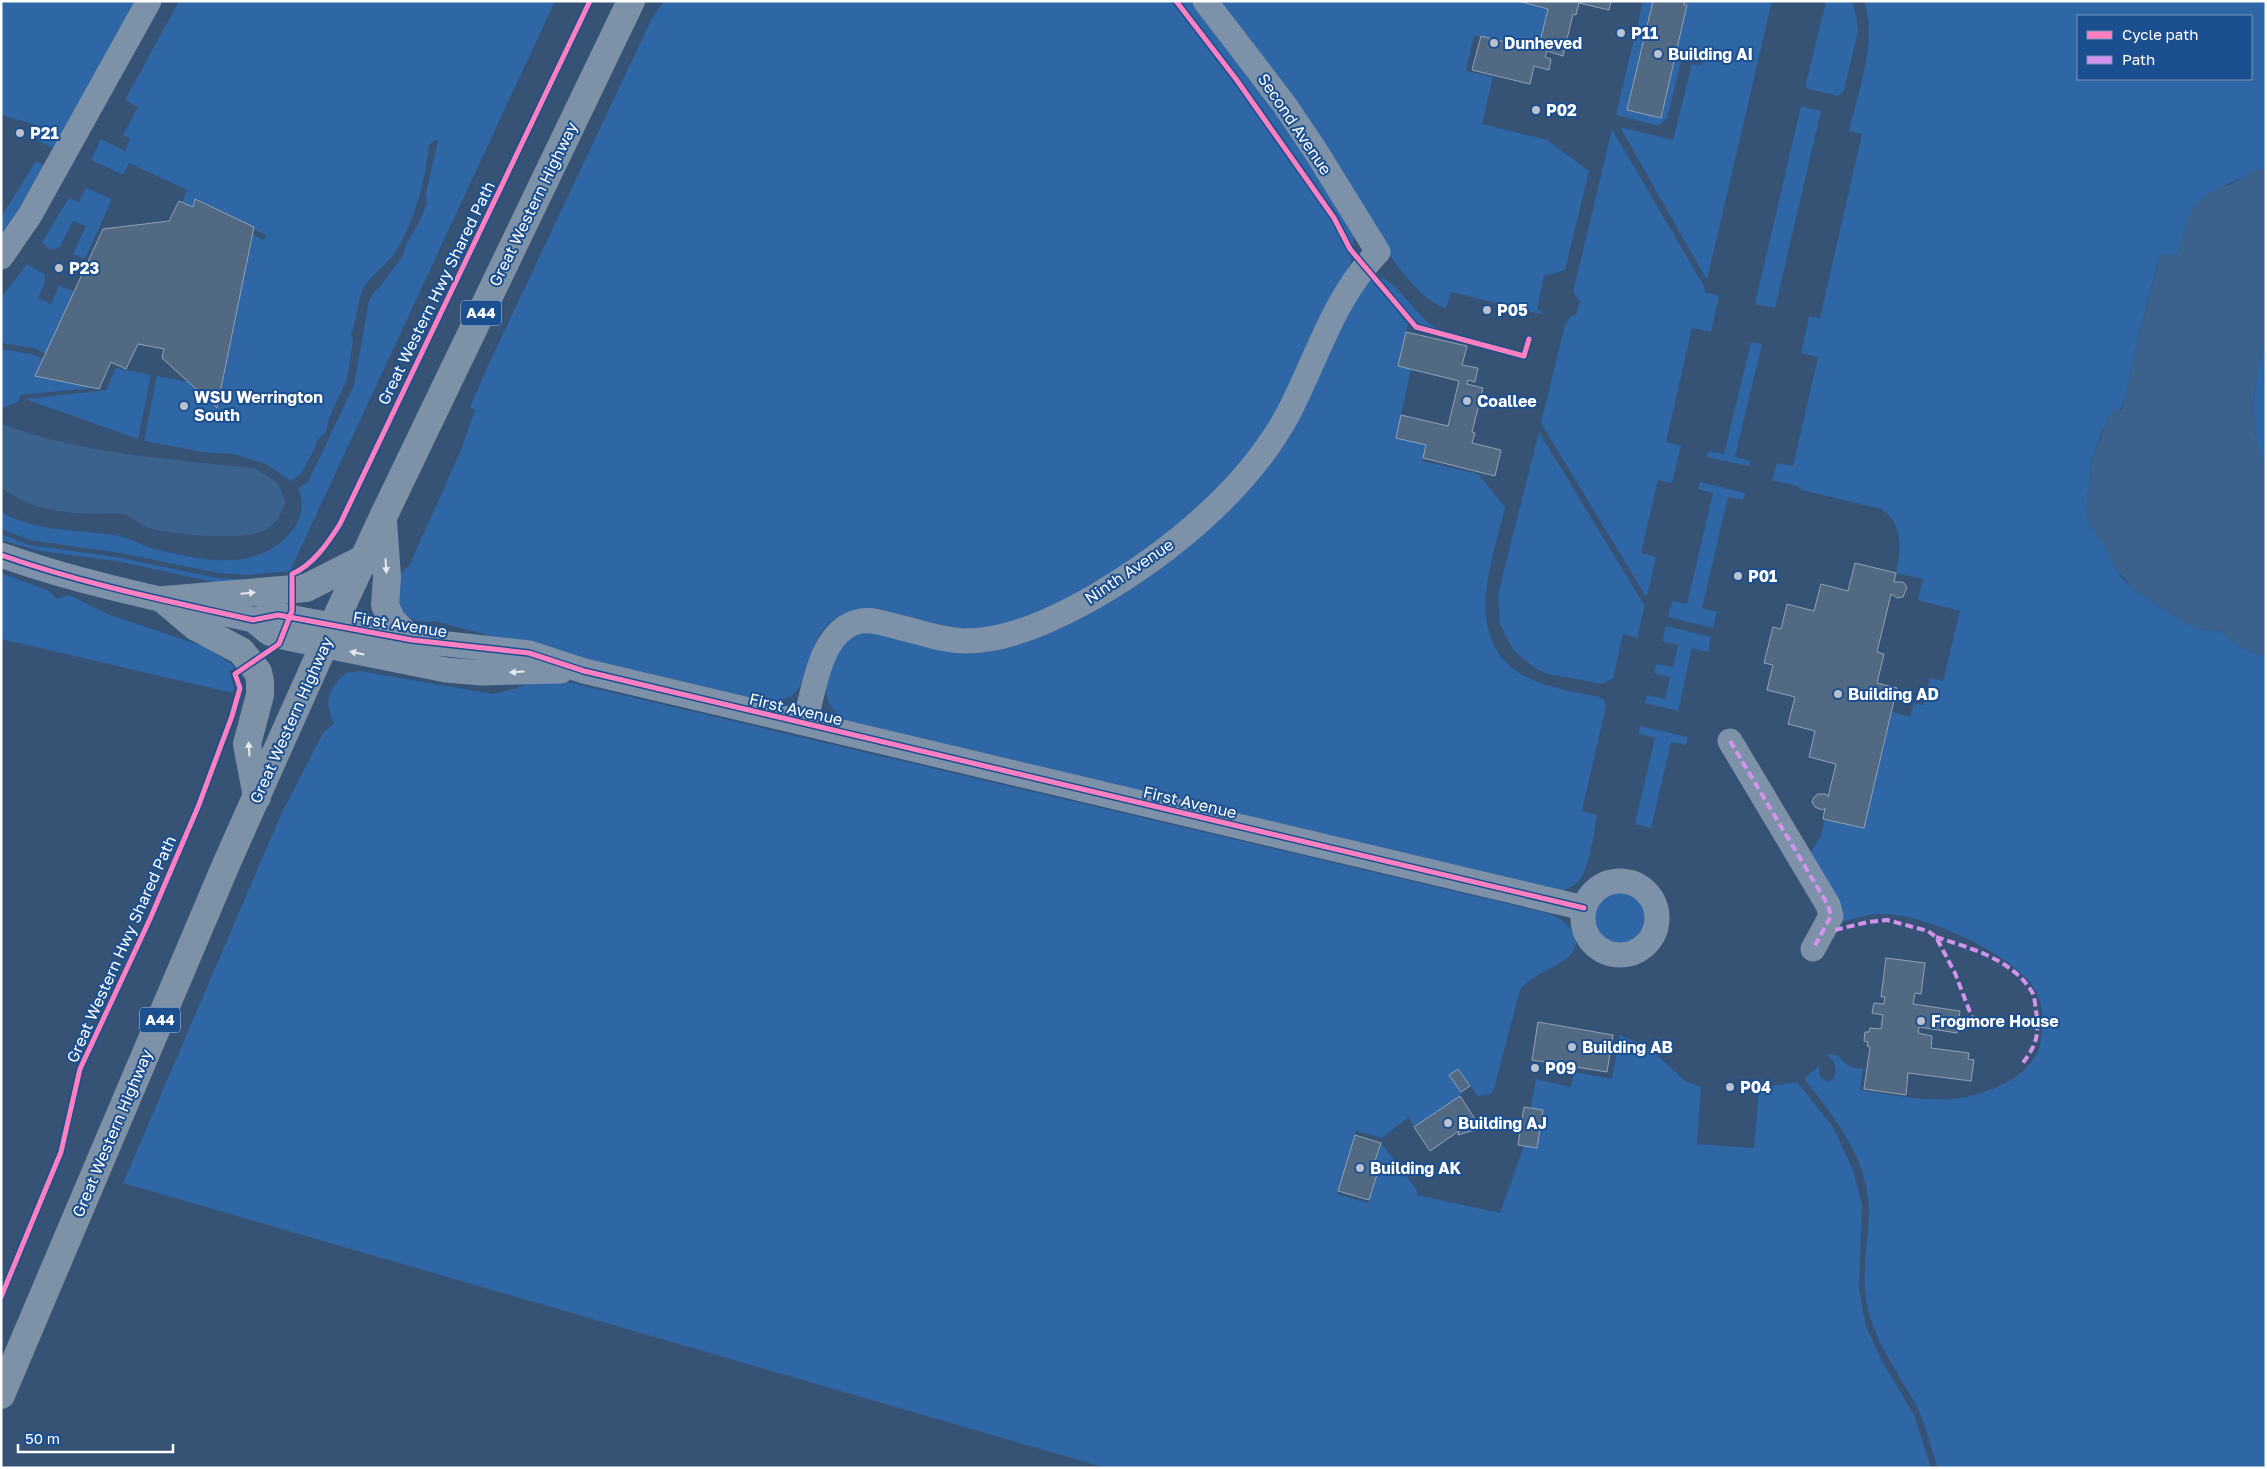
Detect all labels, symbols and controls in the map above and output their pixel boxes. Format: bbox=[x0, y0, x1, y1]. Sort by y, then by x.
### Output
legend bbox=[2077, 15, 2252, 80]
place label: P11 bbox=[1631, 23, 1658, 43]
text: Cycle path bbox=[2122, 25, 2198, 43]
marker: P11 bbox=[1615, 27, 1627, 39]
place label: Dunheved bbox=[1504, 33, 1582, 53]
marker: Dunheved bbox=[1488, 37, 1500, 49]
place label: Building AI bbox=[1668, 44, 1753, 64]
marker: Building AI bbox=[1652, 48, 1664, 60]
text: Path bbox=[2122, 50, 2155, 68]
street label: Second Avenue bbox=[1254, 69, 1336, 179]
place label: P02 bbox=[1546, 100, 1577, 120]
marker: P02 bbox=[1530, 104, 1542, 116]
street label: Great Western Highway bbox=[484, 118, 582, 289]
place label: P21 bbox=[30, 123, 59, 143]
marker: P21 bbox=[14, 127, 26, 139]
street label: Great Western Hwy Shared Path bbox=[373, 178, 499, 408]
place label: P23 bbox=[69, 258, 99, 278]
marker: P23 bbox=[53, 262, 65, 274]
road number: A44 bbox=[461, 300, 501, 326]
place label: P05 bbox=[1497, 300, 1528, 320]
marker: P05 bbox=[1481, 304, 1493, 316]
place label: WSU Werrington South bbox=[194, 387, 323, 425]
place label: Coallee bbox=[1477, 391, 1537, 411]
marker: Coallee bbox=[1461, 395, 1473, 407]
marker: WSU Werrington South bbox=[178, 400, 190, 412]
street label: Ninth Avenue bbox=[1081, 534, 1177, 608]
one-way arrow bbox=[382, 558, 390, 574]
place label: P01 bbox=[1748, 566, 1777, 586]
marker: P01 bbox=[1732, 570, 1744, 582]
one-way arrow bbox=[240, 589, 256, 597]
street label: First Avenue bbox=[351, 607, 449, 641]
street label: Great Western Highway bbox=[245, 633, 337, 806]
one-way arrow bbox=[349, 649, 364, 657]
one-way arrow bbox=[509, 668, 525, 676]
place label: Building AD bbox=[1848, 684, 1939, 704]
marker: Building AD bbox=[1832, 688, 1844, 700]
street label: First Avenue bbox=[747, 689, 845, 729]
one-way arrow bbox=[245, 740, 253, 756]
street label: First Avenue bbox=[1141, 782, 1239, 822]
street label: Great Western Hwy Shared Path bbox=[62, 832, 180, 1066]
road number: A44 bbox=[140, 1008, 180, 1032]
place label: Frogmore House bbox=[1931, 1011, 2059, 1031]
marker: Frogmore House bbox=[1915, 1015, 1927, 1027]
place label: Building AB bbox=[1582, 1037, 1673, 1057]
marker: Building AB bbox=[1566, 1041, 1578, 1053]
street label: Great Western Highway bbox=[68, 1046, 156, 1220]
place label: P09 bbox=[1545, 1058, 1576, 1078]
marker: P09 bbox=[1529, 1062, 1541, 1074]
place label: P04 bbox=[1740, 1077, 1771, 1097]
marker: P04 bbox=[1724, 1081, 1736, 1093]
place label: Building AJ bbox=[1458, 1113, 1547, 1133]
marker: Building AJ bbox=[1442, 1117, 1454, 1129]
place label: Building AK bbox=[1370, 1158, 1462, 1178]
marker: Building AK bbox=[1354, 1162, 1366, 1174]
scale bar bbox=[18, 1422, 172, 1454]
text: 50 m bbox=[25, 1429, 60, 1447]

